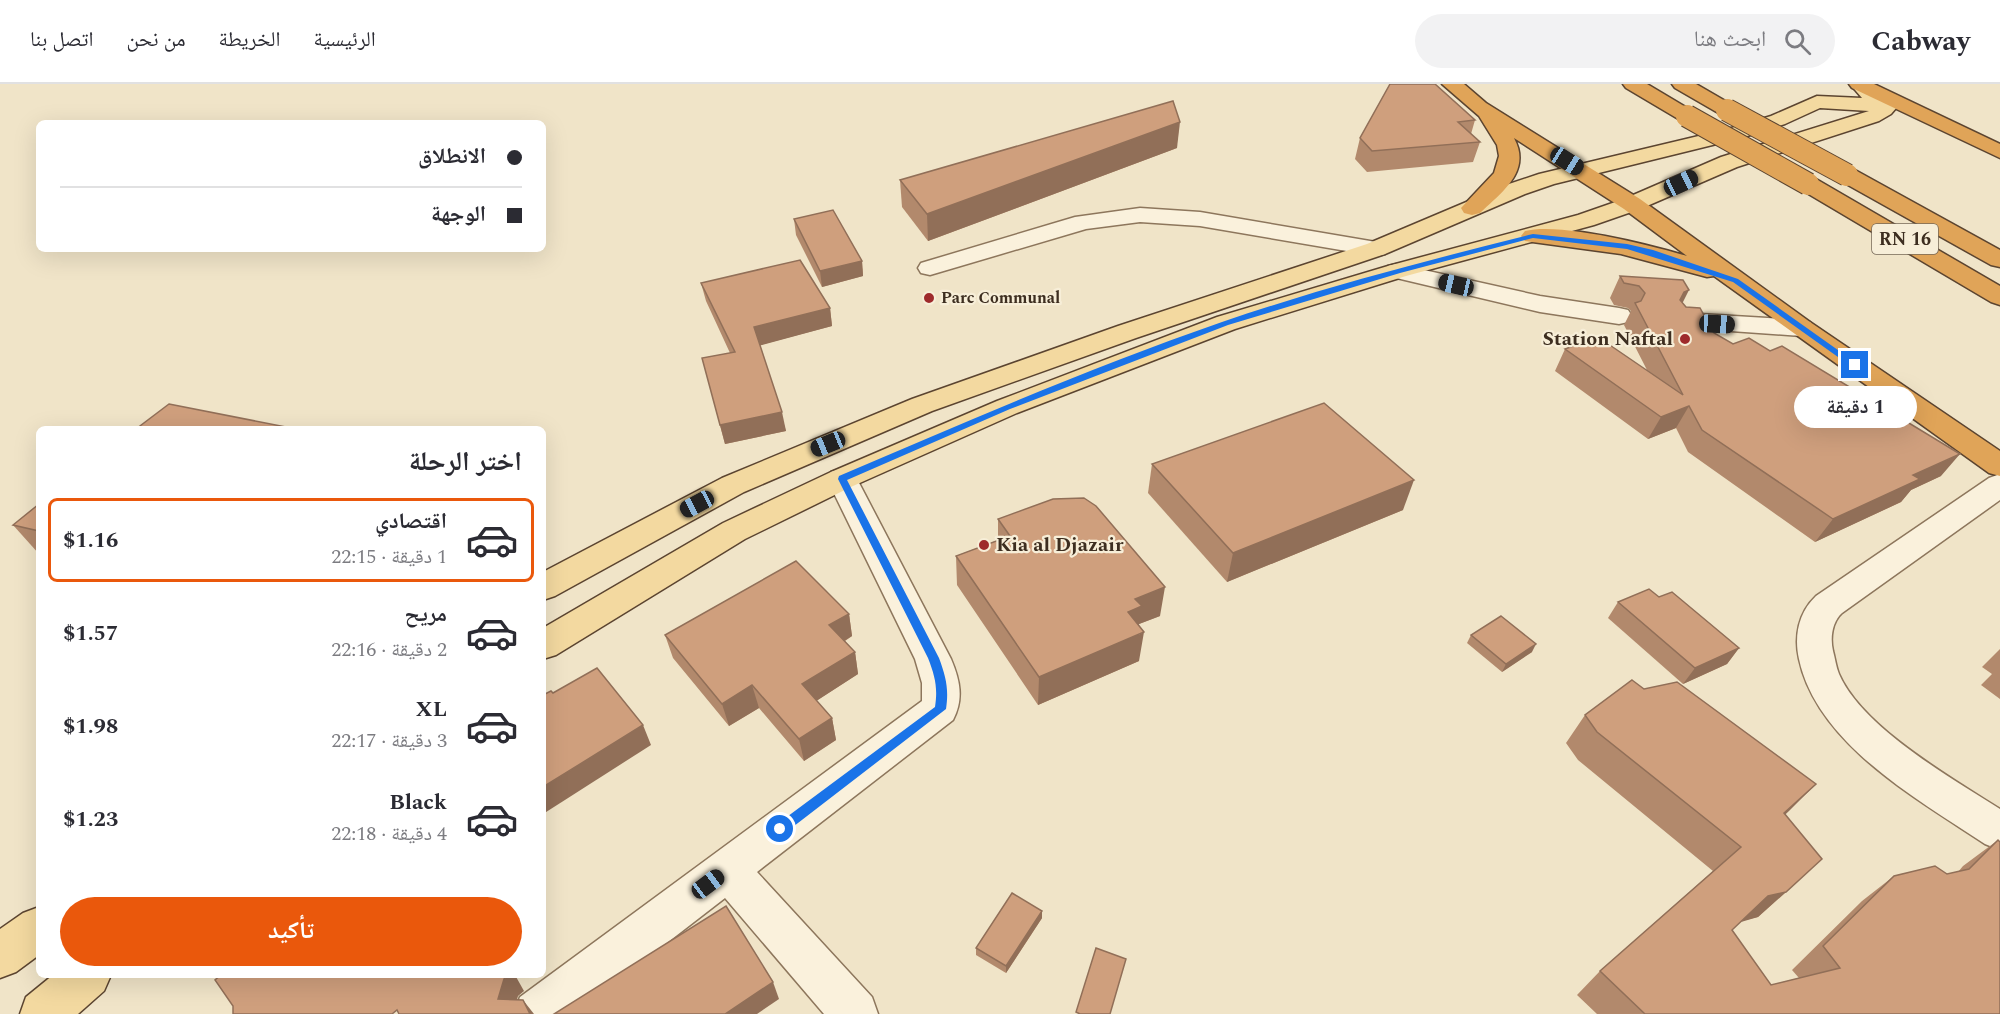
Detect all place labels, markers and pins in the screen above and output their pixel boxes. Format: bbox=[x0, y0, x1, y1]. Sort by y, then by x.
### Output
place label: Parc Communal bbox=[941, 286, 1060, 310]
marker: Parc Communal bbox=[922, 291, 936, 305]
place label: Station Naftal bbox=[1542, 324, 1673, 354]
marker: Station Naftal bbox=[1678, 332, 1692, 346]
place label: Kia al Djazair bbox=[996, 530, 1124, 560]
marker: Kia al Djazair bbox=[977, 538, 991, 552]

